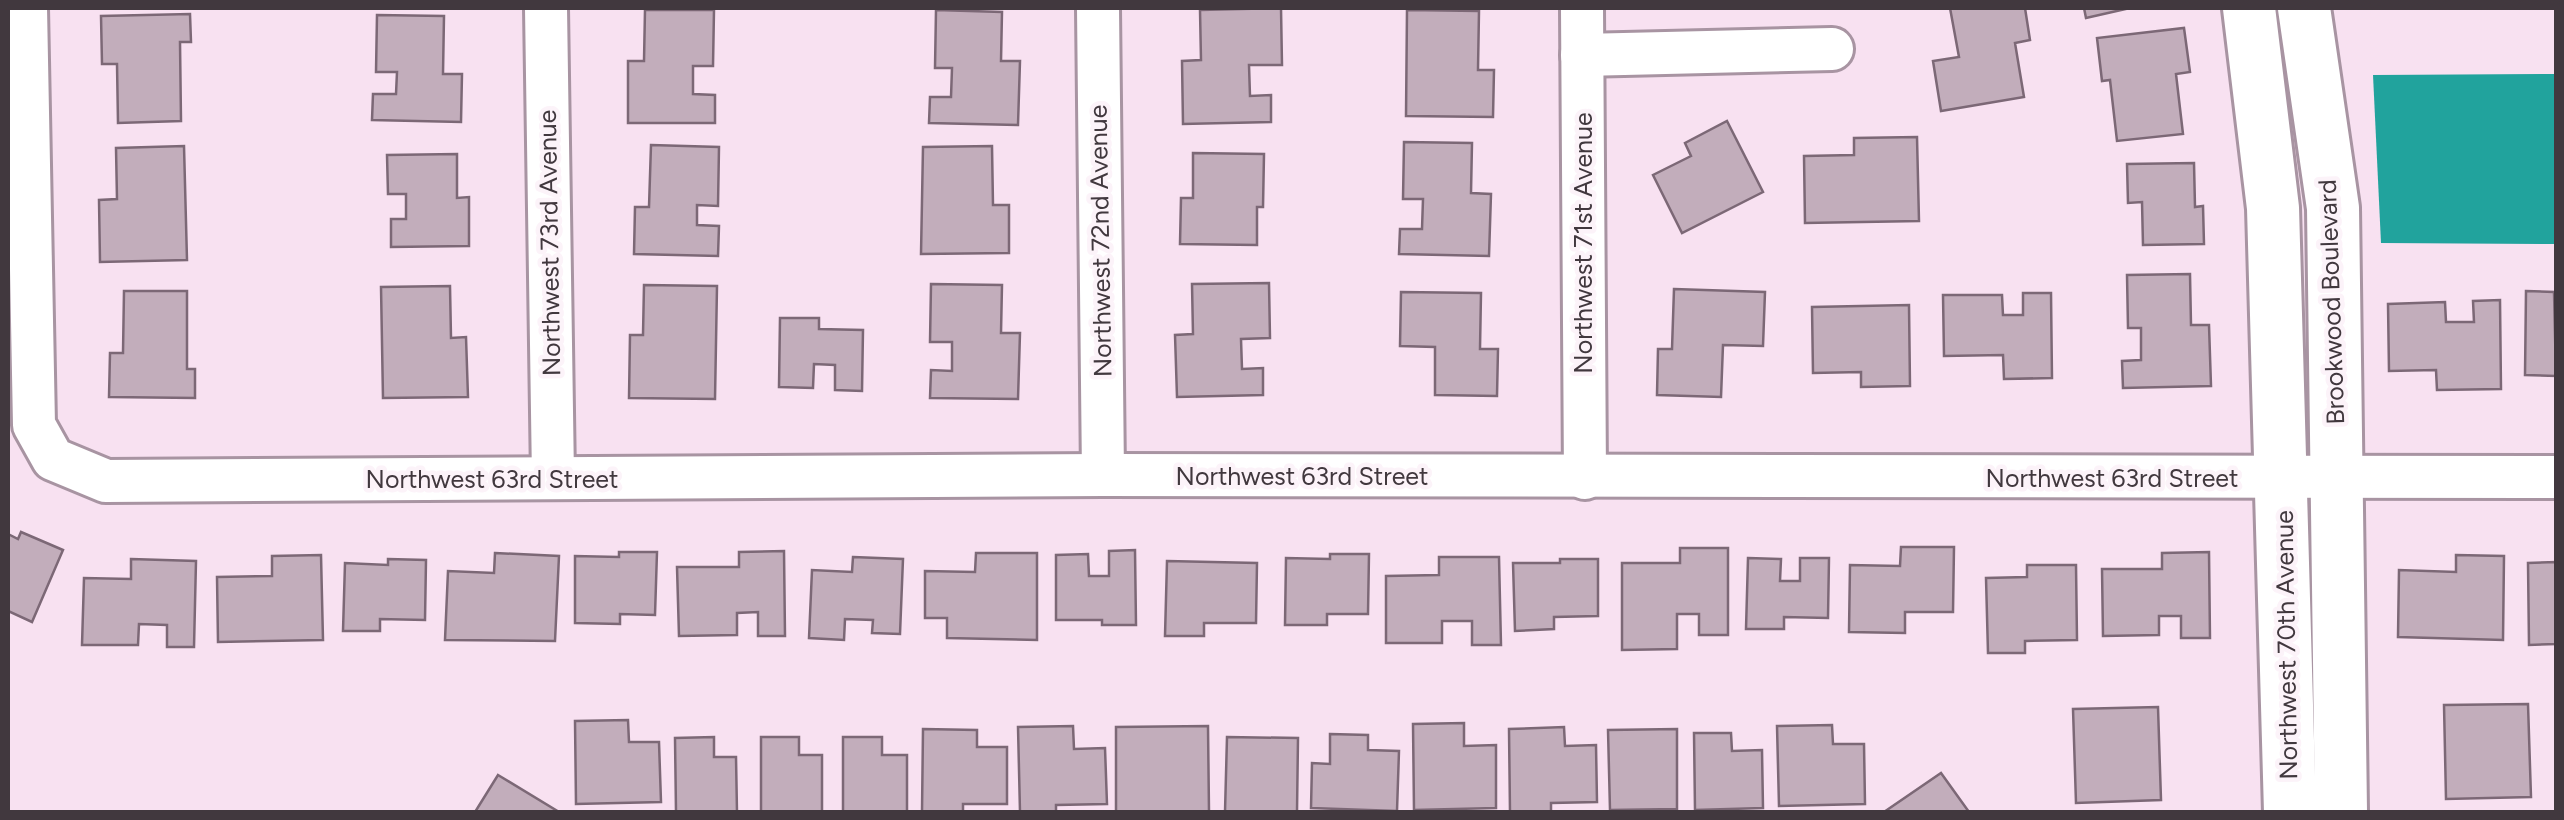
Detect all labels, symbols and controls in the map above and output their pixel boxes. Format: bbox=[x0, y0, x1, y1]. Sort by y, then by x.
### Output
street label: Northwest 72nd Avenue bbox=[1083, 105, 1117, 377]
street label: Northwest 73rd Avenue bbox=[532, 109, 566, 377]
street label: Northwest 71st Avenue bbox=[1568, 112, 1598, 374]
street label: Brookwood Boulevard bbox=[2312, 179, 2350, 425]
street label: Northwest 63rd Street bbox=[1176, 461, 1428, 491]
street label: Northwest 63rd Street bbox=[1986, 463, 2238, 493]
street label: Northwest 63rd Street bbox=[366, 464, 618, 494]
street label: Northwest 70th Avenue bbox=[2269, 510, 2303, 780]

